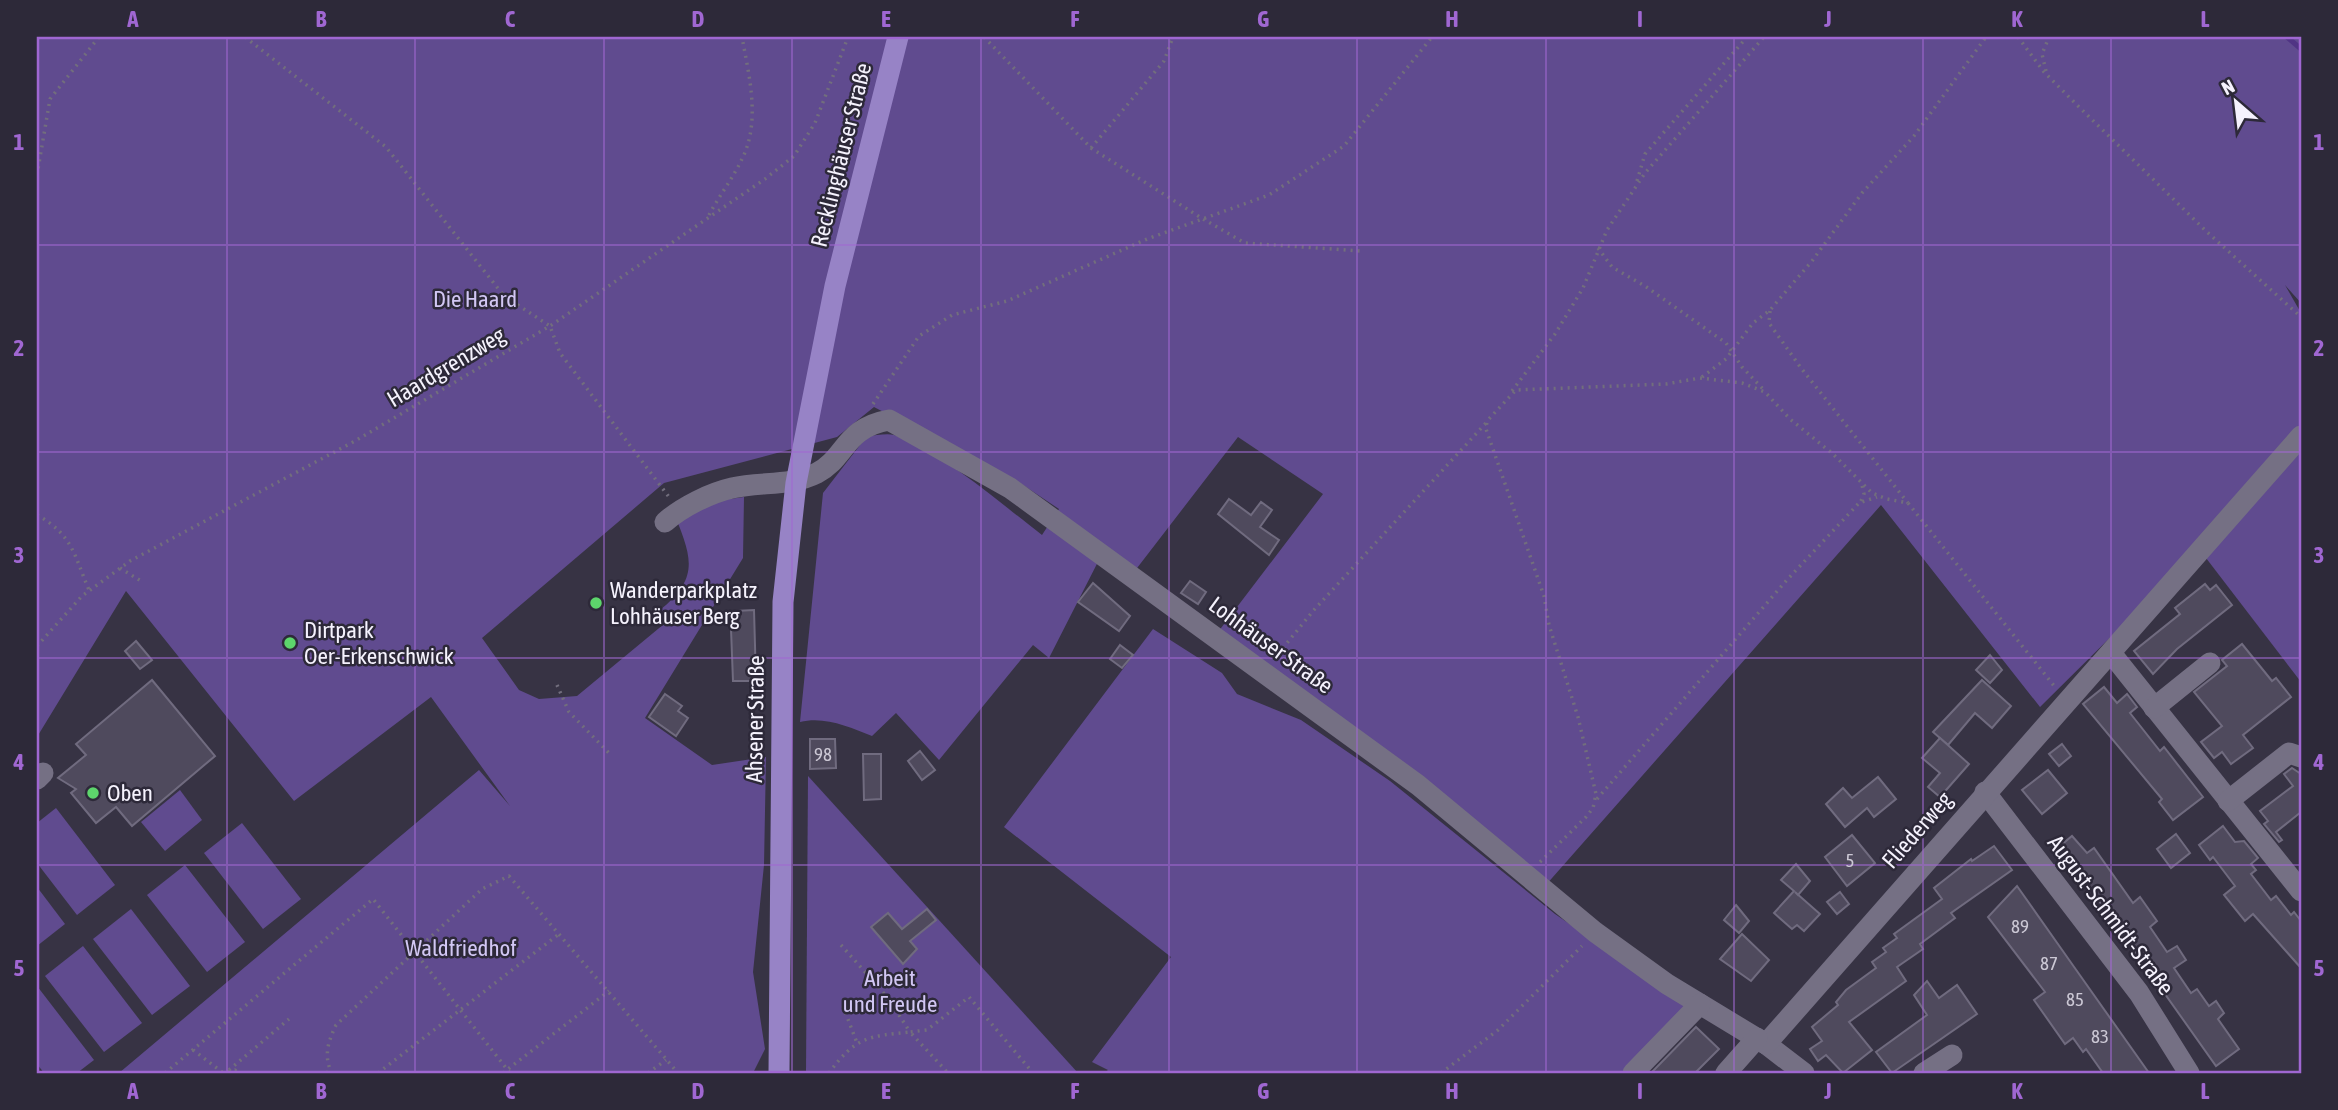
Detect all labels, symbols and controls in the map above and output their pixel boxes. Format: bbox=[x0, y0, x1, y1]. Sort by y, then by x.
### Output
text: A bbox=[126, 6, 139, 32]
text: B bbox=[316, 6, 327, 32]
text: C bbox=[505, 6, 516, 32]
text: D bbox=[692, 6, 705, 32]
text: E bbox=[881, 6, 891, 32]
text: F bbox=[1070, 6, 1080, 32]
text: G bbox=[1257, 6, 1269, 32]
text: H bbox=[1445, 6, 1459, 32]
text: I bbox=[1637, 6, 1643, 32]
text: J bbox=[1823, 6, 1832, 32]
text: K bbox=[2011, 6, 2023, 32]
text: L bbox=[2201, 6, 2210, 32]
street label: Recklinghäuser Straße bbox=[806, 60, 876, 250]
north arrow bbox=[2202, 66, 2272, 136]
text: N bbox=[2218, 75, 2238, 99]
text: 1 bbox=[14, 129, 25, 155]
text: 1 bbox=[2314, 129, 2325, 155]
park label: Die Haard bbox=[433, 286, 517, 312]
street label: Haardgrenzweg bbox=[382, 322, 510, 412]
text: 2 bbox=[14, 335, 24, 361]
text: 2 bbox=[2314, 335, 2324, 361]
text: 3 bbox=[14, 542, 24, 568]
text: 3 bbox=[2314, 542, 2324, 568]
place label: Wanderparkplatz Lohhäuser Berg bbox=[610, 577, 757, 629]
street label: Lohhäuser Straße bbox=[1204, 591, 1338, 699]
marker: Wanderparkplatz Lohhäuser Berg bbox=[588, 595, 604, 611]
place label: Dirtpark Oer-Erkenschwick bbox=[304, 617, 454, 669]
marker: Dirtpark Oer-Erkenschwick bbox=[282, 635, 298, 651]
street label: Ahsener Straße bbox=[741, 655, 769, 783]
house number: 98 bbox=[814, 743, 832, 765]
text: 4 bbox=[13, 749, 25, 775]
text: 4 bbox=[2313, 749, 2325, 775]
place label: Oben bbox=[107, 780, 153, 806]
marker: Oben bbox=[85, 785, 101, 801]
street label: Fliederweg bbox=[1877, 786, 1957, 874]
street label: August-Schmidt-Straße bbox=[2043, 830, 2179, 1000]
house number: 5 bbox=[1846, 849, 1854, 871]
house number: 89 bbox=[2011, 915, 2029, 937]
park label: Waldfriedhof bbox=[405, 935, 517, 961]
house number: 87 bbox=[2040, 952, 2058, 974]
text: 5 bbox=[14, 955, 25, 981]
text: 5 bbox=[2314, 955, 2325, 981]
park label: Arbeit und Freude bbox=[843, 965, 937, 1017]
house number: 85 bbox=[2066, 988, 2084, 1010]
house number: 83 bbox=[2091, 1025, 2109, 1047]
text: A bbox=[126, 1078, 139, 1104]
text: B bbox=[316, 1078, 327, 1104]
text: C bbox=[505, 1078, 516, 1104]
text: D bbox=[692, 1078, 705, 1104]
text: E bbox=[881, 1078, 891, 1104]
text: F bbox=[1070, 1078, 1080, 1104]
text: G bbox=[1257, 1078, 1269, 1104]
text: H bbox=[1445, 1078, 1459, 1104]
text: I bbox=[1637, 1078, 1643, 1104]
text: J bbox=[1823, 1078, 1832, 1104]
text: K bbox=[2011, 1078, 2023, 1104]
text: L bbox=[2201, 1078, 2210, 1104]

